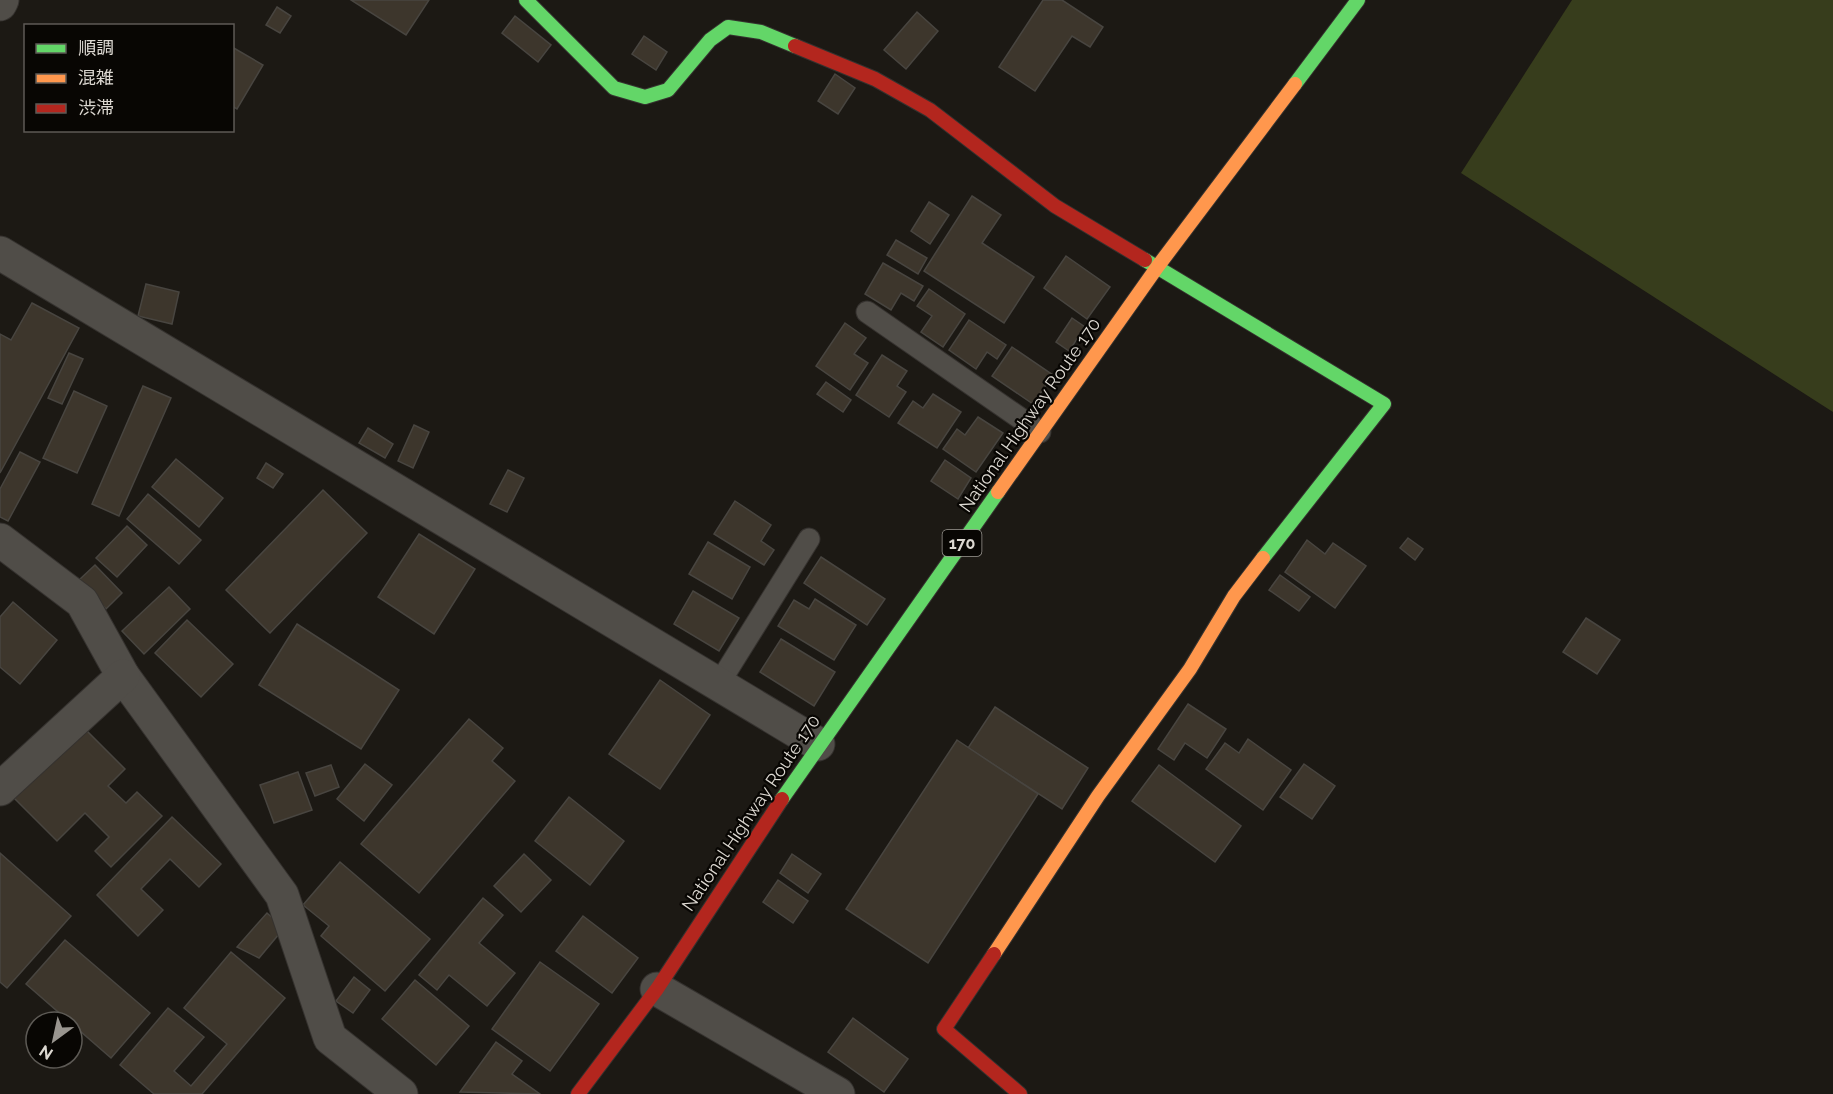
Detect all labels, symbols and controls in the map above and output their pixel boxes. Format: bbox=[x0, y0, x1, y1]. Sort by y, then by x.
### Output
legend bbox=[24, 24, 234, 132]
text: 順調 bbox=[78, 37, 114, 58]
text: 混雑 bbox=[78, 67, 114, 88]
text: 渋滞 bbox=[78, 97, 114, 118]
street label: National Highway Route 170 bbox=[954, 314, 1105, 516]
road number: 170 bbox=[942, 530, 982, 556]
street label: National Highway Route 170 bbox=[677, 711, 824, 915]
north arrow bbox=[24, 1010, 84, 1070]
text: N bbox=[36, 1041, 56, 1063]

